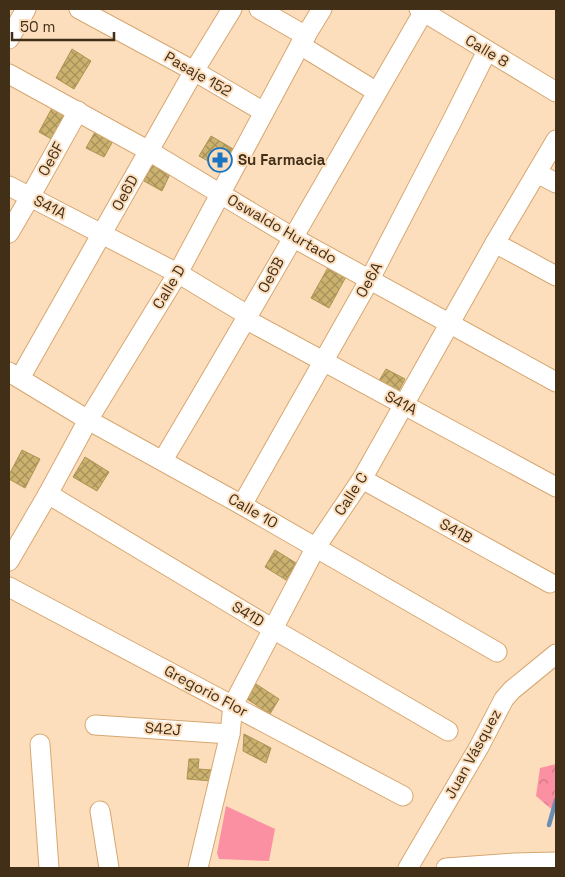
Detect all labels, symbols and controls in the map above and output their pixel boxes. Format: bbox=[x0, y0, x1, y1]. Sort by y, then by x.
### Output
scale bar bbox=[12, 10, 115, 42]
text: 50 m bbox=[20, 17, 55, 36]
street label: Calle 8 bbox=[462, 30, 513, 71]
street label: Pasaje 152 bbox=[161, 47, 235, 100]
street label: Oe6F bbox=[33, 138, 68, 179]
pharmacy icon: Su Farmacia bbox=[207, 147, 233, 173]
place label: Su Farmacia bbox=[238, 150, 326, 169]
street label: Oe6D bbox=[107, 171, 142, 214]
street label: Oswaldo Hurtado bbox=[224, 189, 341, 268]
street label: S41A bbox=[31, 190, 70, 223]
street label: Oe6B bbox=[253, 253, 288, 296]
street label: Oe6A bbox=[351, 258, 386, 301]
street label: Calle D bbox=[148, 261, 189, 312]
street label: S41A bbox=[382, 386, 421, 419]
street label: Calle C bbox=[330, 468, 372, 519]
street label: Calle 10 bbox=[225, 489, 281, 532]
street label: S41B bbox=[437, 514, 476, 547]
street label: S41D bbox=[229, 597, 268, 631]
street label: Gregorio Flor bbox=[161, 661, 252, 721]
street label: Juan Vásquez bbox=[440, 706, 505, 802]
street label: S42J bbox=[144, 718, 182, 739]

